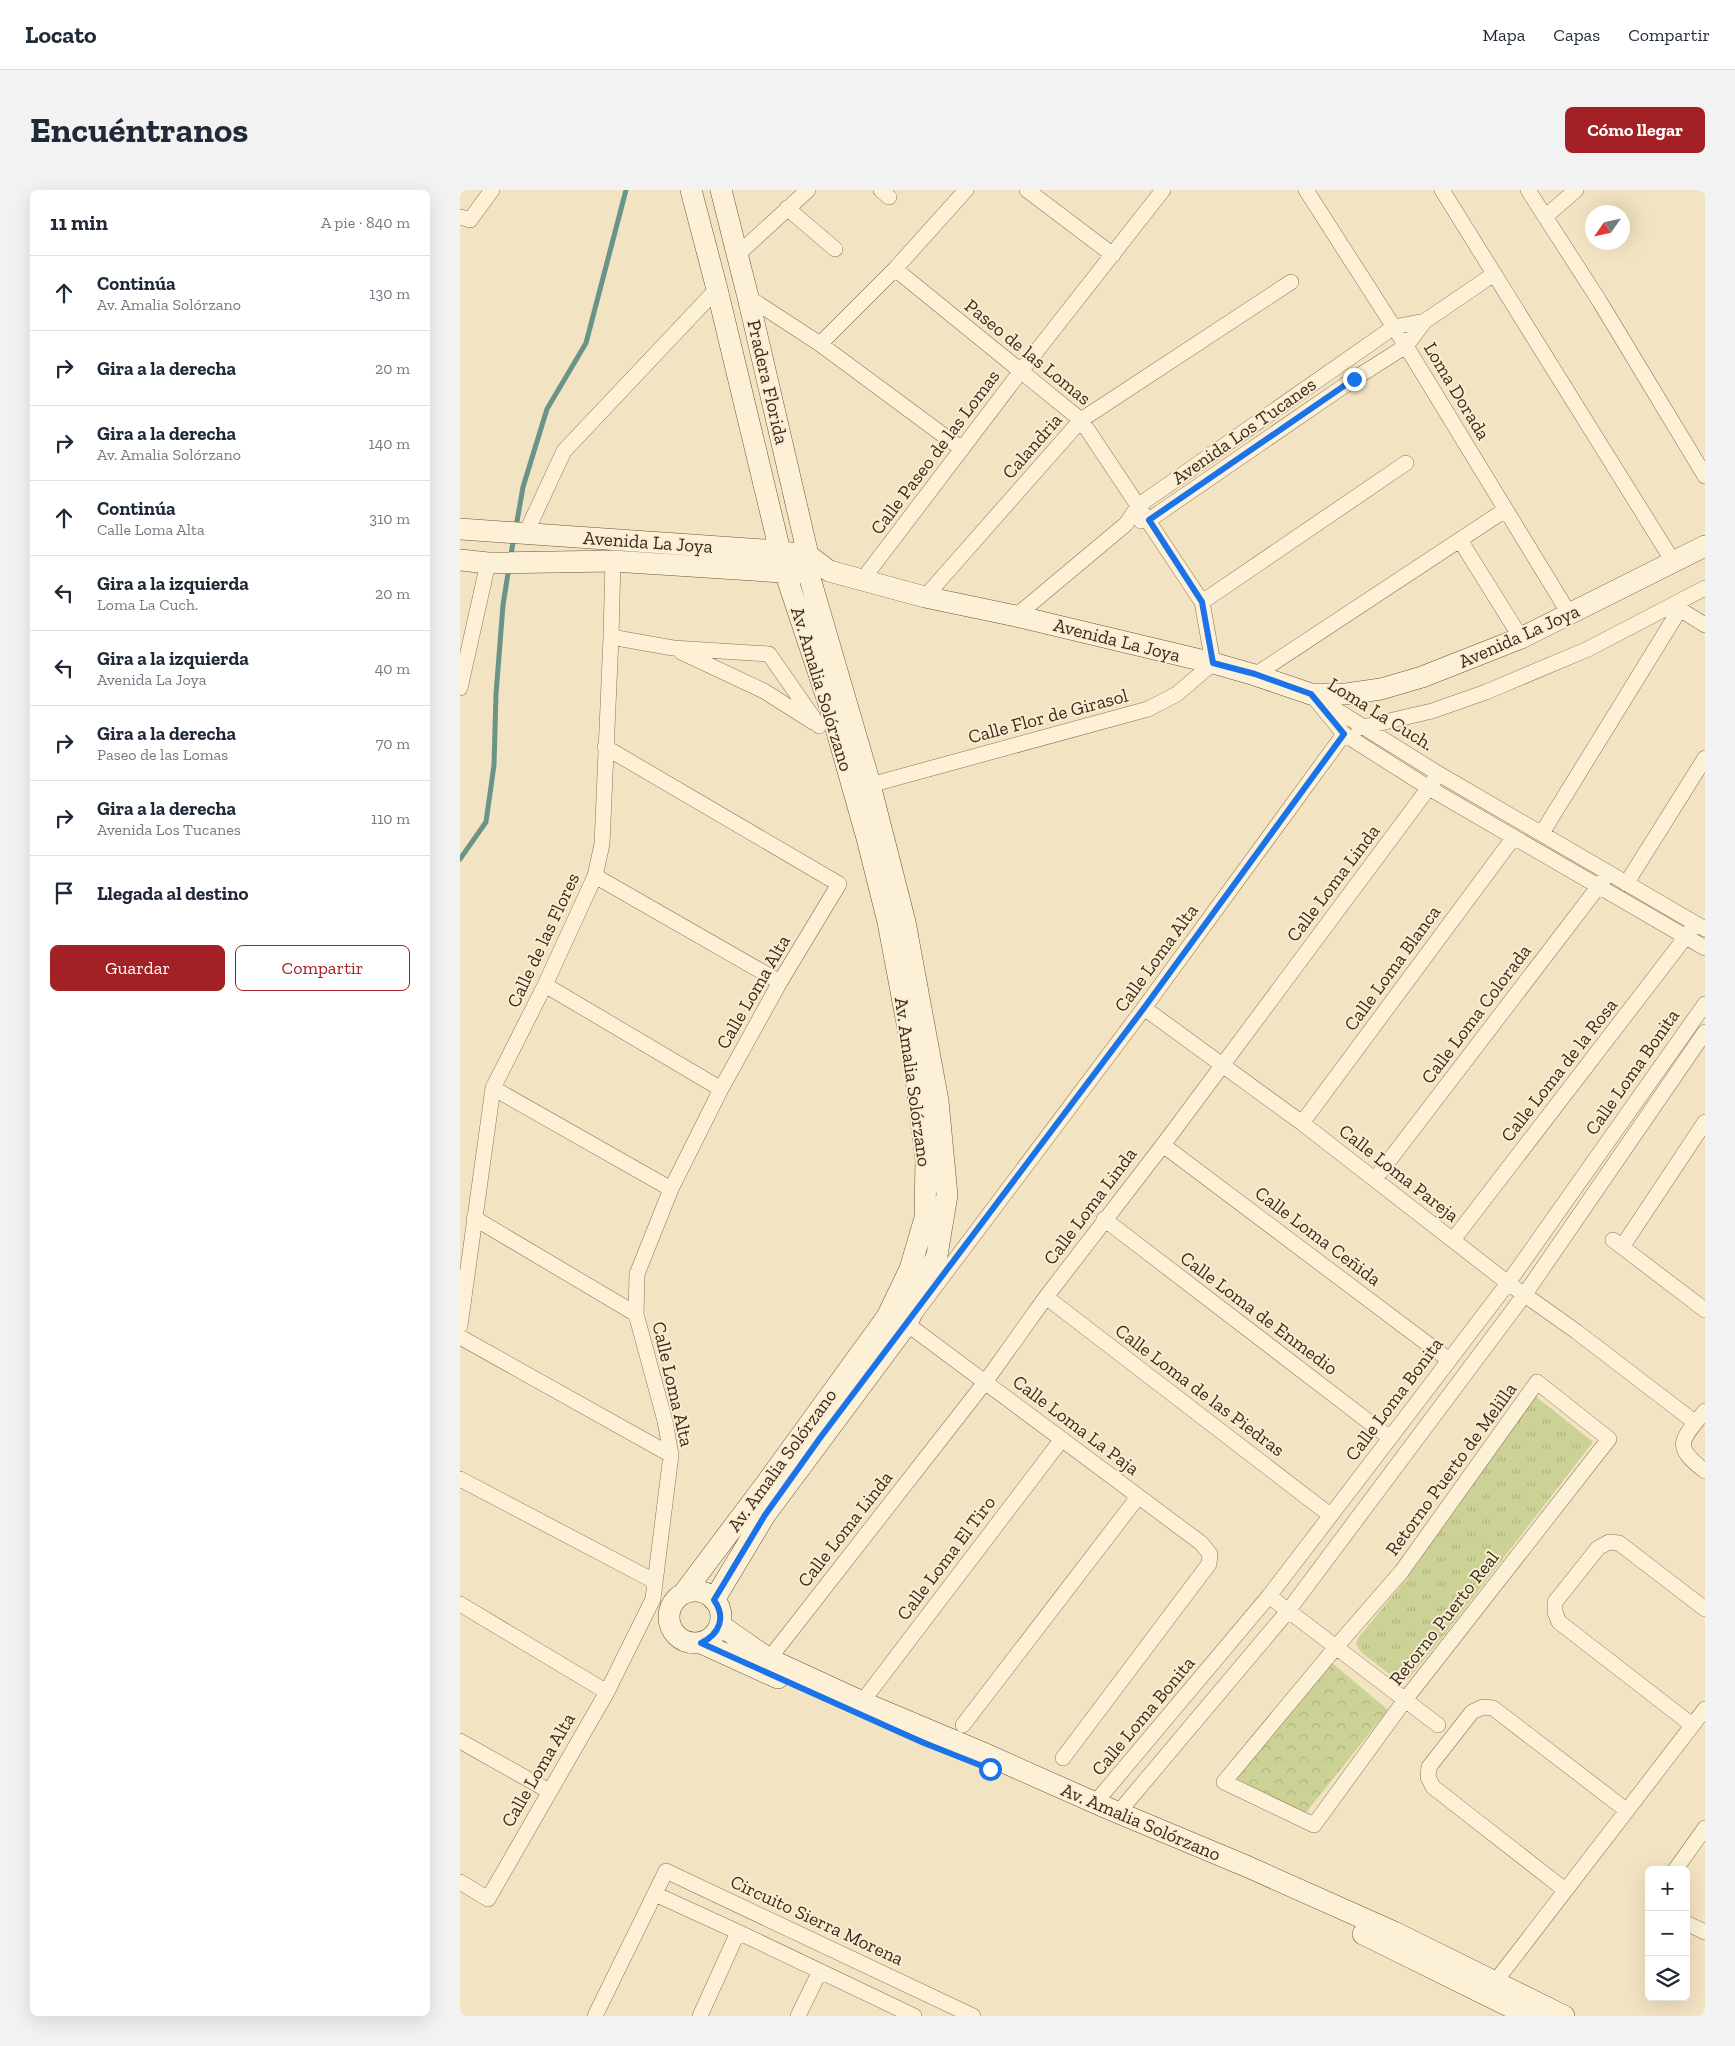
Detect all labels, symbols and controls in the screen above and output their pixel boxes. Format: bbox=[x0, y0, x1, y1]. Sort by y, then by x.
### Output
text: Locato bbox=[25, 20, 97, 49]
text: Mapa bbox=[1482, 24, 1525, 46]
text: Capas bbox=[1553, 24, 1600, 46]
text: Compartir bbox=[1628, 24, 1710, 46]
button: Cómo llegar bbox=[1565, 107, 1705, 153]
text: Encuéntranos bbox=[30, 109, 248, 151]
north arrow bbox=[1585, 205, 1630, 250]
text: 11 min bbox=[50, 210, 108, 235]
text: A pie · 840 m bbox=[321, 213, 410, 232]
text: Continúa bbox=[97, 272, 176, 295]
icon: ahead bbox=[50, 279, 78, 307]
text: 130 m bbox=[369, 284, 410, 303]
street label: Paseo de las Lomas bbox=[960, 294, 1096, 410]
text: Av. Amalia Solórzano bbox=[97, 295, 241, 314]
street label: Pradera Florida bbox=[742, 317, 794, 447]
street label: Loma Dorada bbox=[1419, 338, 1495, 444]
icon: right bbox=[50, 354, 78, 382]
text: Gira a la derecha bbox=[97, 357, 236, 380]
text: 20 m bbox=[375, 359, 410, 378]
street label: Calle Paseo de las Lomas bbox=[865, 365, 1005, 539]
route end bbox=[1343, 368, 1366, 391]
street label: Avenida Los Tucanes bbox=[1167, 373, 1321, 489]
street label: Calandria bbox=[997, 408, 1067, 484]
text: Gira a la derecha bbox=[97, 422, 236, 445]
icon: right bbox=[50, 429, 78, 457]
text: 140 m bbox=[369, 434, 410, 453]
text: Av. Amalia Solórzano bbox=[97, 445, 241, 464]
text: Continúa bbox=[97, 497, 176, 520]
icon: ahead bbox=[50, 504, 78, 532]
text: 310 m bbox=[369, 509, 410, 528]
text: Calle Loma Alta bbox=[97, 520, 205, 539]
street label: Avenida La Joya bbox=[582, 526, 714, 558]
text: Gira a la izquierda bbox=[97, 572, 249, 595]
icon: left bbox=[50, 579, 78, 607]
text: 20 m bbox=[375, 584, 410, 603]
text: Loma La Cuch. bbox=[97, 595, 198, 614]
street label: Avenida La Joya bbox=[1455, 599, 1583, 673]
street label: Av. Amalia Solórzano bbox=[786, 604, 858, 774]
street label: Avenida La Joya bbox=[1051, 613, 1183, 667]
text: Gira a la izquierda bbox=[97, 647, 249, 670]
icon: left bbox=[50, 654, 78, 682]
text: 40 m bbox=[375, 659, 410, 678]
text: Avenida La Joya bbox=[97, 670, 206, 689]
street label: Loma La Cuch. bbox=[1324, 672, 1438, 756]
street label: Calle Flor de Girasol bbox=[966, 684, 1130, 748]
text: Gira a la derecha bbox=[97, 722, 236, 745]
icon: right bbox=[50, 729, 78, 757]
text: 70 m bbox=[376, 734, 410, 753]
text: Paseo de las Lomas bbox=[97, 745, 228, 764]
text: Gira a la derecha bbox=[97, 797, 236, 820]
icon: right bbox=[50, 804, 78, 832]
text: 110 m bbox=[371, 809, 410, 828]
text: Avenida Los Tucanes bbox=[97, 820, 241, 839]
street label: Calle Loma Linda bbox=[1281, 820, 1385, 946]
street label: Calle de las Flores bbox=[502, 869, 584, 1011]
icon: arrive bbox=[50, 879, 78, 907]
text: Llegada al destino bbox=[97, 882, 248, 905]
street label: Calle Loma Alta bbox=[1109, 900, 1203, 1016]
street label: Calle Loma Blanca bbox=[1339, 901, 1445, 1035]
street label: Calle Loma Alta bbox=[711, 931, 795, 1053]
street label: Calle Loma Colorada bbox=[1416, 940, 1536, 1088]
button: Guardar bbox=[50, 945, 225, 991]
button: Compartir bbox=[235, 945, 410, 991]
street label: Calle Loma de la Rosa bbox=[1496, 994, 1622, 1146]
street label: Av. Amalia Solórzano bbox=[890, 996, 936, 1168]
street label: Calle Loma Bonita bbox=[1580, 1005, 1684, 1139]
street label: Calle Loma Pareja bbox=[1335, 1119, 1463, 1227]
street label: Calle Loma Linda bbox=[1038, 1143, 1142, 1269]
street label: Calle Loma Ceñida bbox=[1250, 1181, 1386, 1291]
street label: Calle Loma de Enmedio bbox=[1176, 1246, 1343, 1380]
street label: Calle Loma Alta bbox=[647, 1319, 699, 1449]
street label: Calle Loma de las Piedras bbox=[1111, 1319, 1289, 1461]
street label: Calle Loma Bonita bbox=[1340, 1333, 1448, 1465]
street label: Calle Loma La Paja bbox=[1008, 1370, 1144, 1480]
street label: Retorno Puerto de Melilla bbox=[1380, 1378, 1522, 1560]
street label: Av. Amalia Solórzano bbox=[722, 1384, 842, 1536]
street label: Calle Loma Linda bbox=[793, 1466, 897, 1592]
street label: Calle Loma El Tiro bbox=[892, 1491, 1000, 1625]
street label: Retorno Puerto Real bbox=[1384, 1546, 1504, 1690]
street label: Calle Loma Bonita bbox=[1086, 1652, 1200, 1780]
street label: Calle Loma Alta bbox=[496, 1709, 580, 1831]
route start bbox=[979, 1758, 1002, 1781]
street label: Av. Amalia Solórzano bbox=[1058, 1778, 1224, 1866]
map controls bbox=[1645, 1866, 1690, 2001]
button: + bbox=[1645, 1866, 1690, 1911]
street label: Circuito Sierra Morena bbox=[727, 1870, 907, 1970]
button: − bbox=[1645, 1911, 1690, 1956]
button: layers bbox=[1645, 1956, 1690, 2001]

